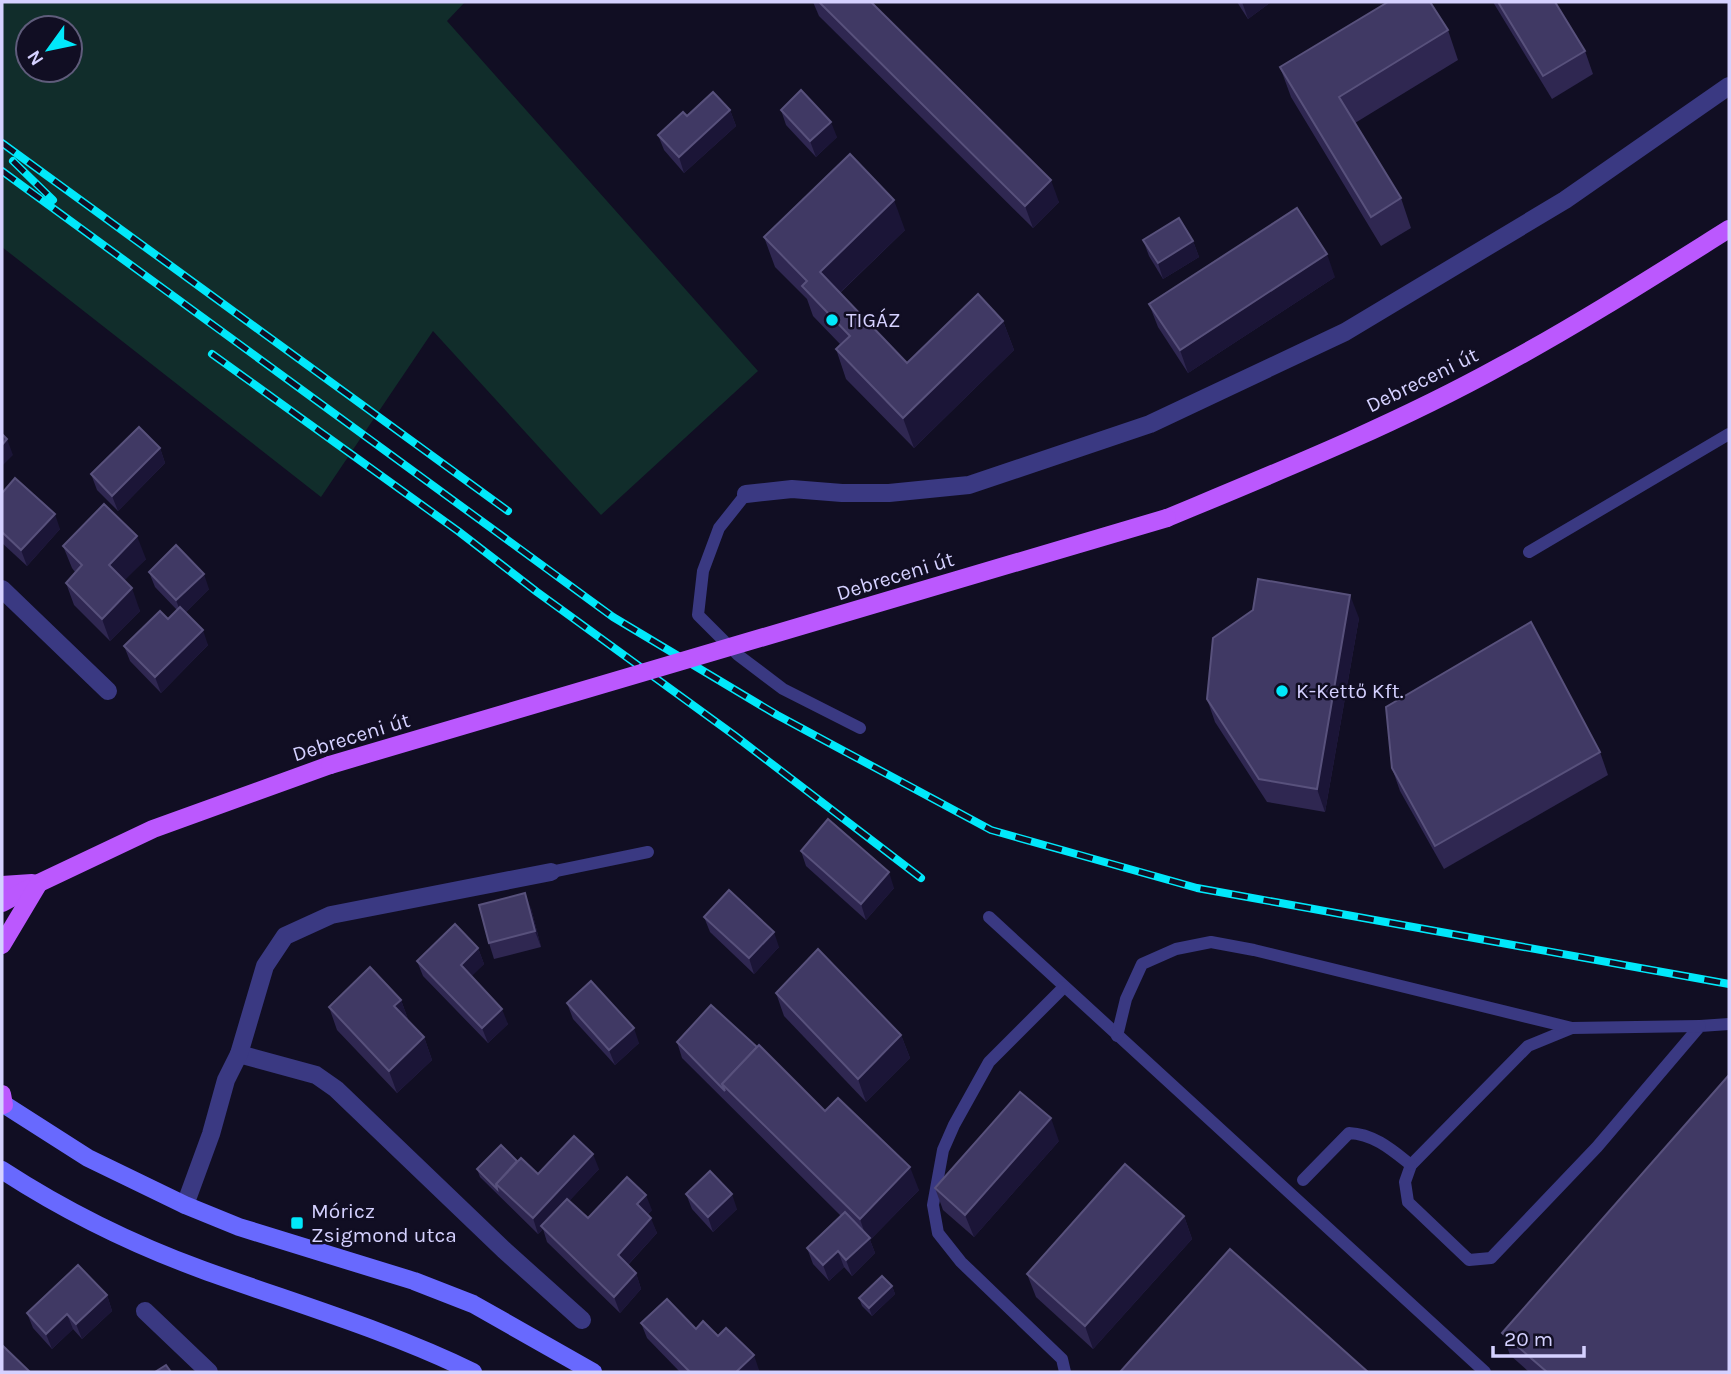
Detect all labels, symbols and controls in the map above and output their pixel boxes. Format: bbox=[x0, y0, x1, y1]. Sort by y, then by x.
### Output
north arrow bbox=[14, 14, 84, 84]
text: N bbox=[23, 46, 49, 69]
place label: TIGÁZ bbox=[846, 308, 900, 332]
marker: TIGÁZ bbox=[824, 312, 840, 328]
street label: Debreceni út bbox=[1362, 343, 1482, 417]
street label: Debreceni út bbox=[833, 547, 957, 605]
place label: K-Kettő Kft. bbox=[1296, 679, 1404, 703]
marker: K-Kettő Kft. bbox=[1274, 683, 1290, 699]
street label: Debreceni út bbox=[289, 708, 413, 766]
place label: Móricz Zsigmond utca bbox=[311, 1199, 457, 1247]
marker: Móricz Zsigmond utca bbox=[289, 1215, 305, 1231]
scale bar bbox=[1493, 1314, 1584, 1358]
text: 20 m bbox=[1504, 1327, 1553, 1351]

